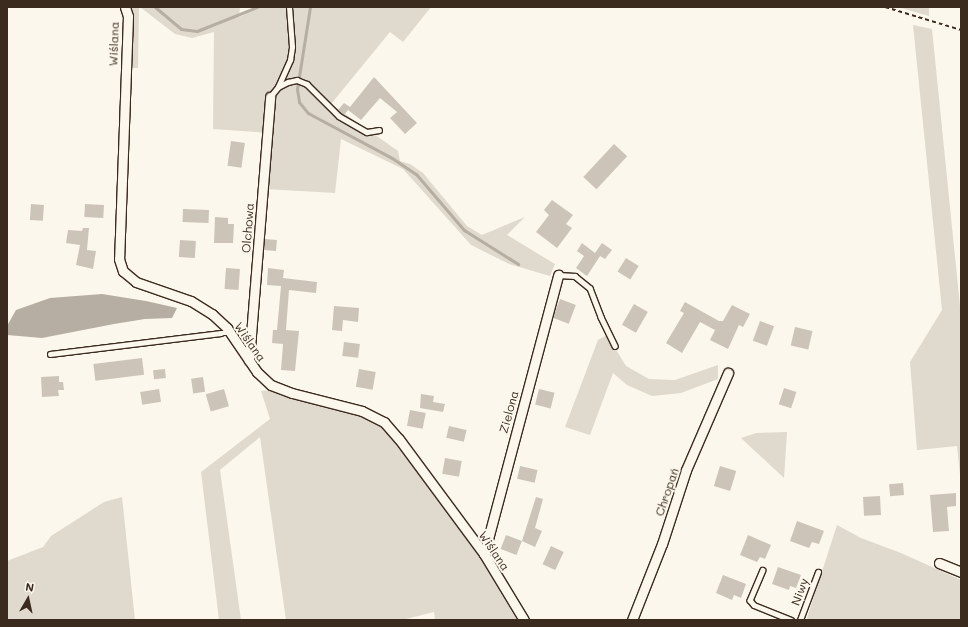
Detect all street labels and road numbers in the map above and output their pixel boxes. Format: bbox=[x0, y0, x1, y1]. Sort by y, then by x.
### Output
street label: Wiślana bbox=[106, 21, 122, 67]
street label: Olchowa bbox=[239, 202, 257, 254]
street label: Wiślana bbox=[231, 320, 269, 364]
street label: Zielona bbox=[496, 389, 522, 435]
street label: Chropań bbox=[652, 466, 682, 518]
street label: Wiślana bbox=[476, 528, 512, 574]
street label: Niwy bbox=[788, 576, 812, 608]

